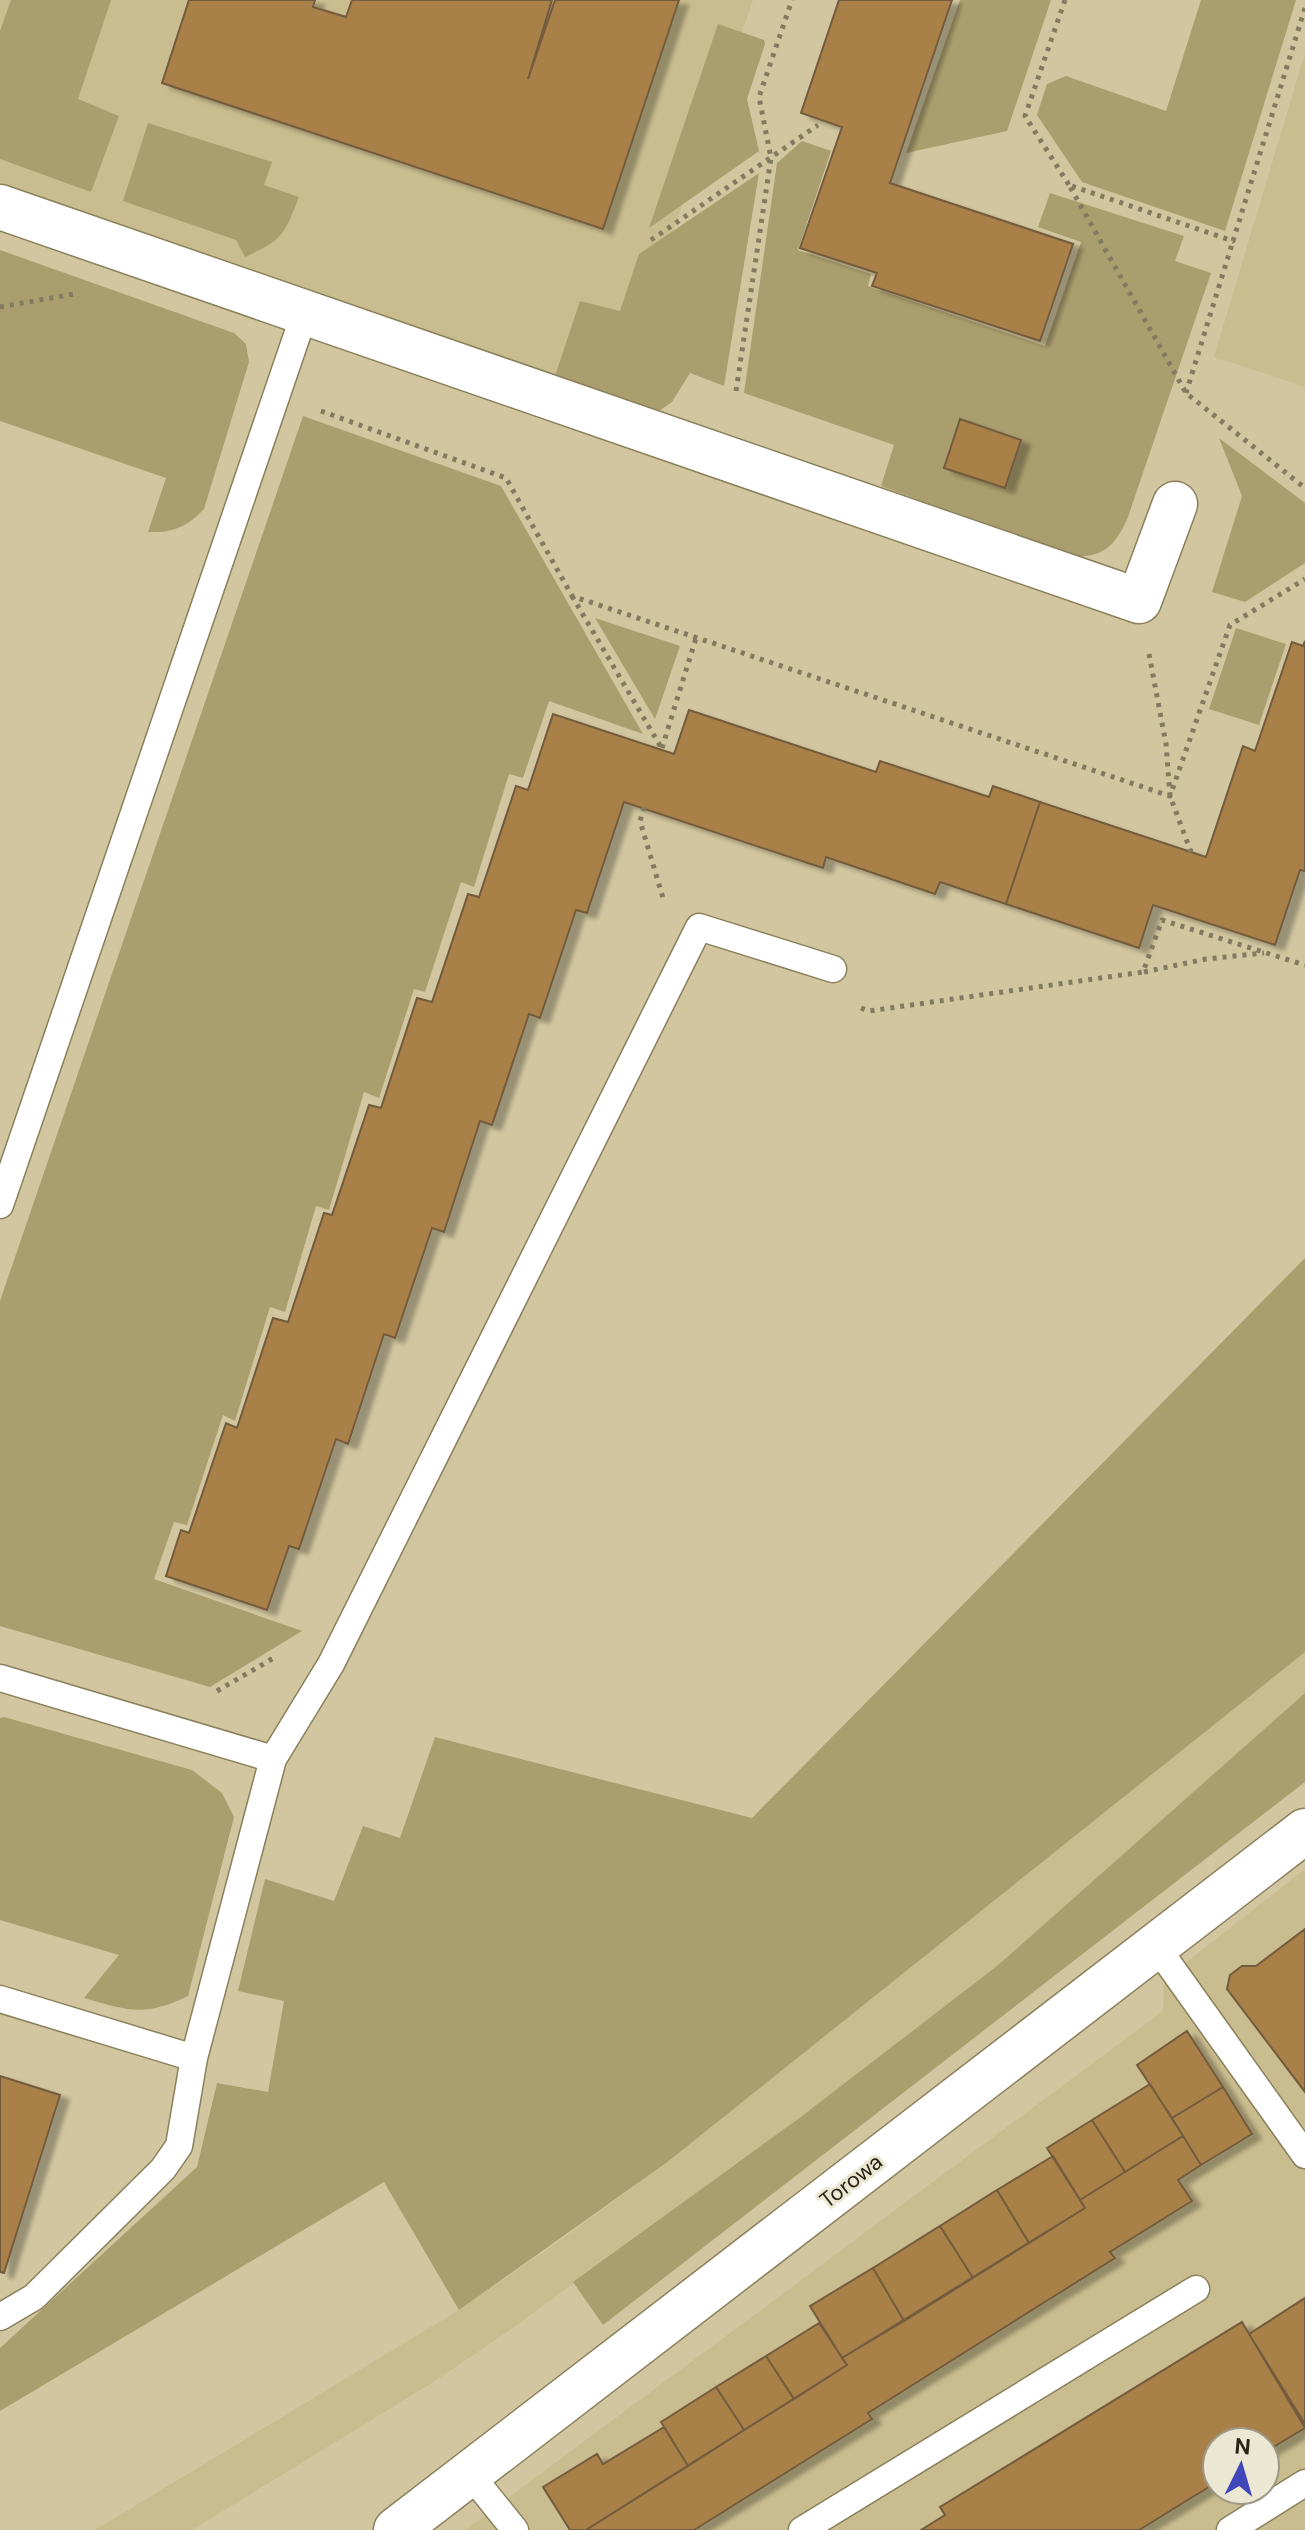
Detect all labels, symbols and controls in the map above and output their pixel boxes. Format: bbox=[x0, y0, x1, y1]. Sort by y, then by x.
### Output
street label: Torowa bbox=[814, 2147, 888, 2215]
north arrow bbox=[1201, 2426, 1281, 2506]
text: N bbox=[1233, 2431, 1252, 2462]

